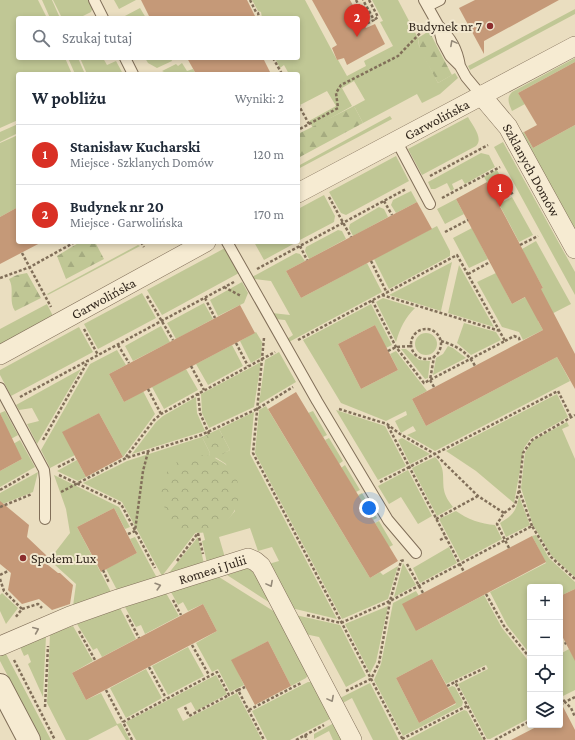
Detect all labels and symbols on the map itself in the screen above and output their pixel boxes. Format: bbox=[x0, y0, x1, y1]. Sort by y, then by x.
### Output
pin: 2 bbox=[344, 4, 370, 37]
place label: Budynek nr 7 bbox=[409, 18, 483, 34]
marker: Budynek nr 7 bbox=[485, 21, 495, 31]
one-way arrow bbox=[450, 40, 457, 48]
street label: Garwolińska bbox=[402, 95, 472, 143]
street label: Szklanych Domów bbox=[500, 121, 564, 220]
pin: 1 bbox=[487, 174, 513, 207]
street label: Garwolińska bbox=[68, 274, 139, 322]
your location bbox=[359, 498, 379, 518]
place label: Społem Lux bbox=[31, 550, 97, 566]
street label: Romea i Julii bbox=[177, 551, 248, 587]
marker: Społem Lux bbox=[18, 553, 28, 563]
one-way arrow bbox=[266, 580, 273, 587]
one-way arrow bbox=[154, 582, 161, 591]
one-way arrow bbox=[32, 627, 39, 635]
one-way arrow bbox=[326, 695, 333, 702]

